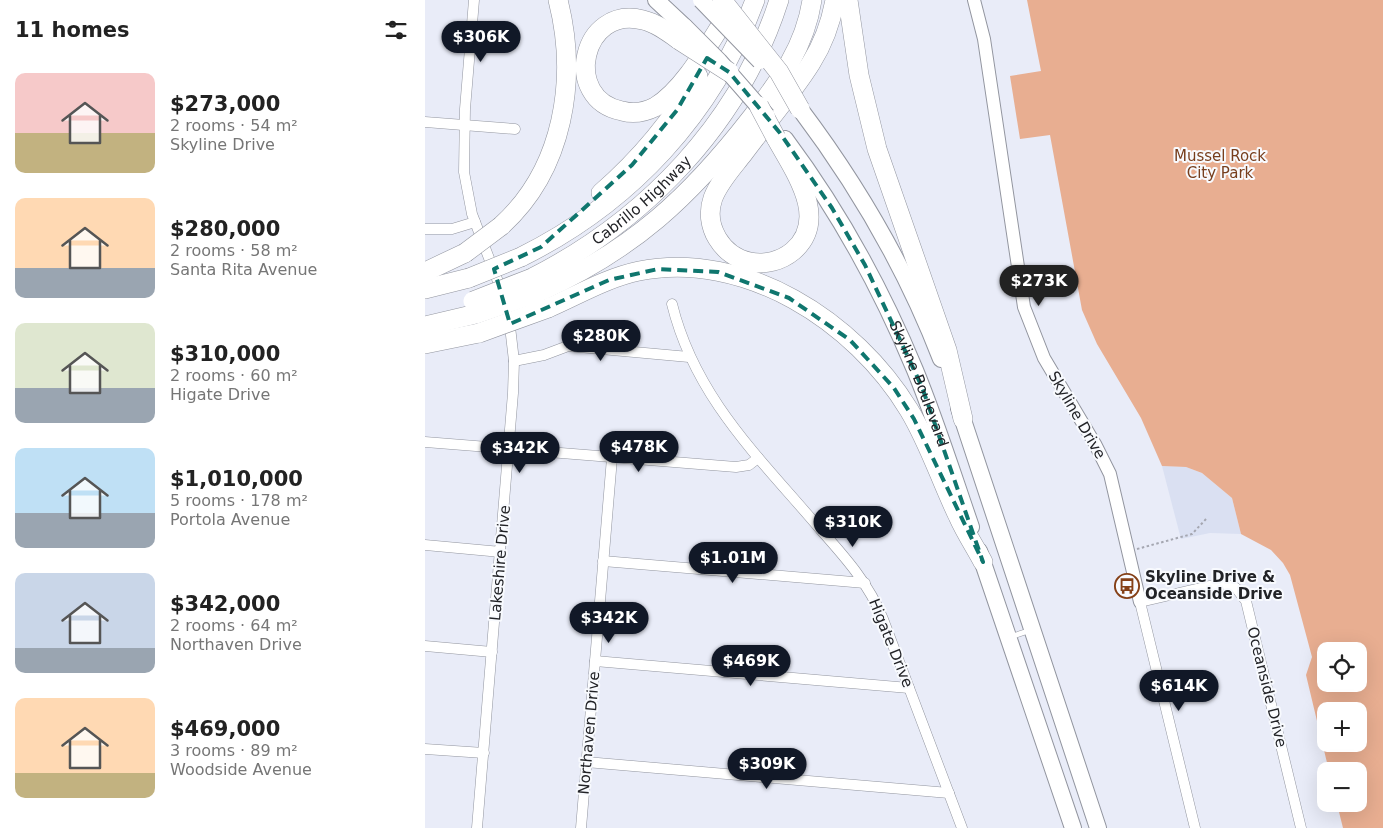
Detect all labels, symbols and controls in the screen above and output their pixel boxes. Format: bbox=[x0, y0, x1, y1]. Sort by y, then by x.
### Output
icon: filters bbox=[382, 16, 410, 44]
text: 11 homes bbox=[15, 18, 130, 42]
pin: $306K bbox=[446, 20, 516, 63]
text: $306K bbox=[453, 27, 509, 46]
text: $273,000 bbox=[170, 92, 280, 116]
icon: home bbox=[55, 93, 115, 153]
text: 2 rooms · 54 m² bbox=[170, 116, 298, 135]
text: Skyline Drive bbox=[170, 135, 275, 154]
park label: Mussel Rock City Park bbox=[1174, 147, 1266, 182]
street label: Cabrillo Highway bbox=[588, 152, 695, 249]
text: $280,000 bbox=[170, 217, 280, 241]
icon: home bbox=[55, 218, 115, 278]
text: 2 rooms · 58 m² bbox=[170, 241, 298, 260]
text: Santa Rita Avenue bbox=[170, 260, 317, 279]
pin: $273K bbox=[1004, 264, 1074, 307]
text: $273K bbox=[1011, 271, 1067, 290]
street label: Skyline Boulevard bbox=[885, 318, 952, 449]
pin: $280K bbox=[566, 320, 636, 362]
text: $280K bbox=[573, 326, 629, 345]
text: $310,000 bbox=[170, 342, 280, 366]
icon: home bbox=[55, 343, 115, 403]
text: 2 rooms · 60 m² bbox=[170, 366, 298, 385]
street label: Skyline Drive bbox=[1045, 368, 1109, 462]
text: Higate Drive bbox=[170, 385, 270, 404]
pin: $478K bbox=[604, 430, 674, 473]
pin: $342K bbox=[485, 432, 555, 474]
text: $478K bbox=[611, 437, 667, 456]
text: $342K bbox=[492, 438, 548, 457]
text: $1,010,000 bbox=[170, 467, 303, 491]
icon: home bbox=[55, 468, 115, 528]
text: 5 rooms · 178 m² bbox=[170, 491, 308, 510]
street label: Lakeshire Drive bbox=[486, 504, 514, 622]
pin: $310K bbox=[818, 506, 888, 548]
text: Portola Avenue bbox=[170, 510, 290, 529]
text: $310K bbox=[825, 512, 881, 531]
pin: $1.01M bbox=[692, 542, 774, 584]
text: $1.01M bbox=[700, 548, 766, 567]
place label: Skyline Drive & Oceanside Drive bbox=[1145, 568, 1283, 603]
bus stop icon: Skyline Drive & Oceanside Drive bbox=[1114, 573, 1140, 599]
text: $342,000 bbox=[170, 592, 280, 616]
icon: home bbox=[55, 593, 115, 653]
street label: Higate Drive bbox=[865, 596, 917, 690]
pin: $342K bbox=[574, 602, 644, 644]
text: $342K bbox=[581, 608, 637, 627]
text: 2 rooms · 64 m² bbox=[170, 616, 298, 635]
street label: Oceanside Drive bbox=[1243, 625, 1291, 749]
text: Northaven Drive bbox=[170, 635, 302, 654]
map controls bbox=[1317, 642, 1367, 812]
button: locate bbox=[1317, 642, 1367, 692]
pin: $469K bbox=[716, 644, 786, 687]
text: $469K bbox=[723, 651, 779, 670]
pin: $614K bbox=[1144, 670, 1214, 712]
street label: Northaven Drive bbox=[575, 671, 603, 795]
text: $614K bbox=[1151, 676, 1207, 695]
button: + bbox=[1317, 702, 1367, 752]
text: $469,000 bbox=[170, 717, 280, 741]
icon: home bbox=[55, 718, 115, 778]
text: 3 rooms · 89 m² bbox=[170, 741, 298, 760]
pin: $309K bbox=[732, 748, 802, 790]
text: $309K bbox=[739, 754, 795, 773]
text: Woodside Avenue bbox=[170, 760, 312, 779]
button: − bbox=[1317, 762, 1367, 812]

